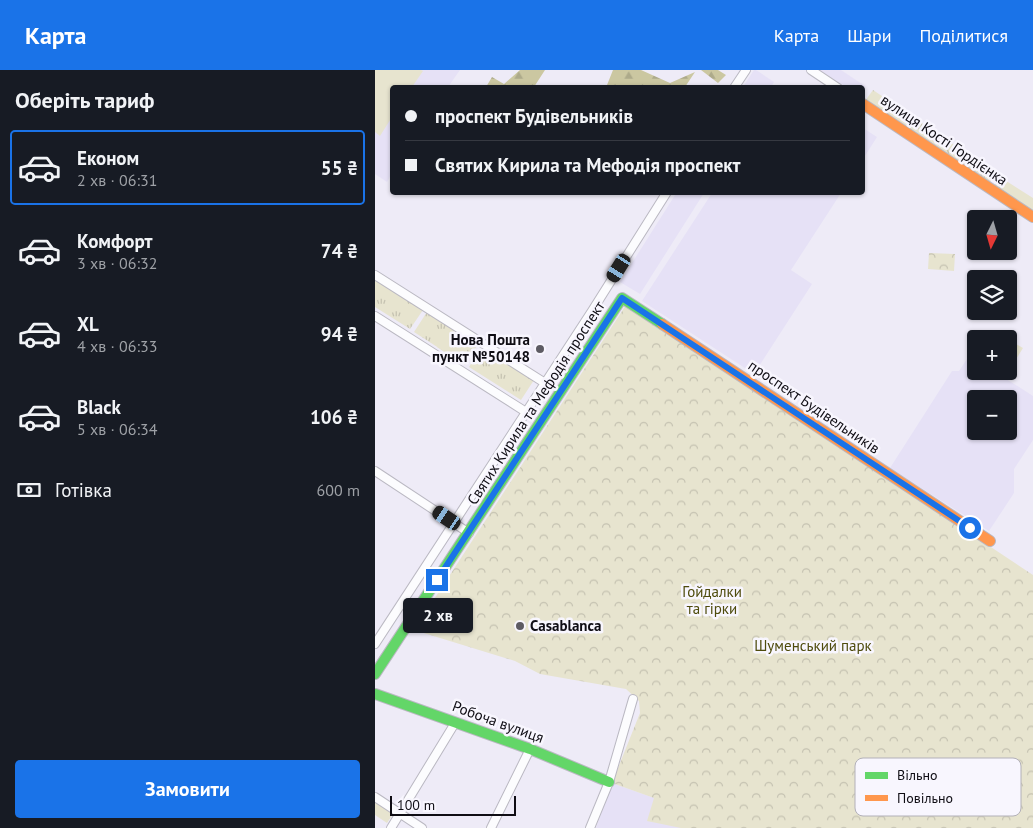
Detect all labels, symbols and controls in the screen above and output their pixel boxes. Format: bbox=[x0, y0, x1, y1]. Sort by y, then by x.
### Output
text: Карта bbox=[25, 20, 87, 51]
text: Карта bbox=[774, 24, 819, 47]
text: Шари bbox=[847, 24, 891, 47]
text: Поділитися bbox=[919, 24, 1008, 47]
text: Оберіть тариф bbox=[15, 86, 154, 114]
street label: вулиця Кості Гордієнка bbox=[877, 90, 1011, 189]
text: проспект Будівельників bbox=[435, 104, 633, 128]
icon: car bbox=[17, 145, 62, 190]
text: Економ bbox=[77, 146, 139, 170]
text: Святих Кирила та Мефодія проспект bbox=[435, 153, 741, 177]
text: 55 ₴ bbox=[321, 156, 358, 180]
text: 2 хв · 06:31 bbox=[77, 170, 157, 190]
north arrow bbox=[967, 210, 1017, 260]
map controls bbox=[967, 210, 1017, 440]
icon: car bbox=[17, 228, 62, 273]
text: Комфорт bbox=[77, 229, 153, 253]
text: 74 ₴ bbox=[321, 239, 358, 263]
car bbox=[604, 251, 633, 285]
text: 3 хв · 06:32 bbox=[77, 253, 157, 273]
button: layers bbox=[967, 270, 1017, 320]
street label: Святих Кирила та Мефодія проспект bbox=[463, 297, 609, 508]
icon: car bbox=[17, 311, 62, 356]
text: XL bbox=[77, 312, 99, 336]
text: 94 ₴ bbox=[321, 322, 358, 346]
place label: Нова Пошта пункт №50148 bbox=[432, 330, 530, 366]
button: + bbox=[967, 330, 1017, 380]
text: 4 хв · 06:33 bbox=[77, 336, 157, 356]
marker: Нова Пошта пункт №50148 bbox=[534, 343, 546, 355]
street label: проспект Будівельників bbox=[745, 355, 884, 458]
button: − bbox=[967, 390, 1017, 440]
icon: car bbox=[17, 394, 62, 439]
text: Black bbox=[77, 395, 121, 419]
text: 106 ₴ bbox=[310, 405, 358, 429]
text: 5 хв · 06:34 bbox=[77, 419, 157, 439]
icon: cash bbox=[15, 476, 43, 504]
text: Готівка bbox=[55, 478, 112, 502]
text: 600 m bbox=[317, 480, 360, 500]
car bbox=[430, 503, 463, 533]
route start bbox=[959, 517, 981, 539]
route end bbox=[426, 569, 448, 591]
park label: Гойдалки та гірки bbox=[682, 582, 742, 618]
callout: 2 хв bbox=[402, 598, 472, 632]
text: 2 хв bbox=[423, 605, 453, 625]
place label: Casablanca bbox=[530, 616, 601, 635]
marker: Casablanca bbox=[514, 620, 526, 632]
park label: Шуменський парк bbox=[754, 636, 873, 655]
street label: Робоча вулиця bbox=[450, 696, 547, 747]
legend bbox=[855, 758, 1021, 816]
button: Замовити bbox=[15, 760, 360, 818]
text: Вільно bbox=[897, 766, 938, 784]
text: Повільно bbox=[897, 789, 953, 807]
scale bar bbox=[390, 793, 516, 816]
text: 100 m bbox=[397, 796, 435, 814]

